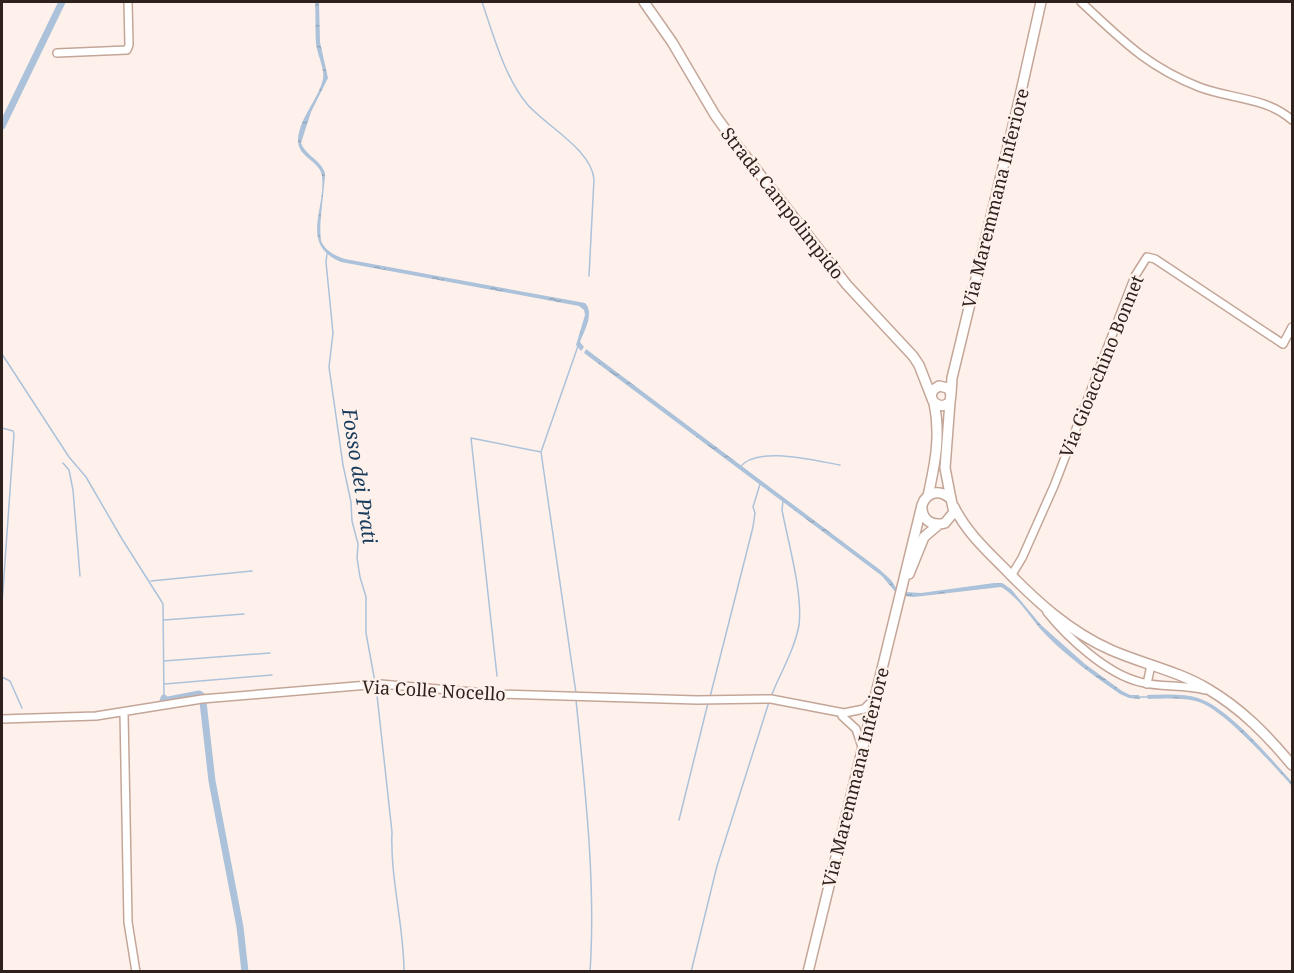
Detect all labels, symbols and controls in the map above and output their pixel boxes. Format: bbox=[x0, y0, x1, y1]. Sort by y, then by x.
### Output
street label: Via Maremmana Inferiore bbox=[956, 86, 1034, 310]
street label: Strada Campolimpido bbox=[716, 122, 850, 284]
street label: Via Gioacchino Bonnet bbox=[1053, 271, 1149, 461]
water label: Fosso dei Prati bbox=[336, 405, 384, 546]
street label: Via Maremmana Inferiore bbox=[816, 665, 894, 889]
street label: Via Colle Nocello bbox=[362, 674, 506, 706]

